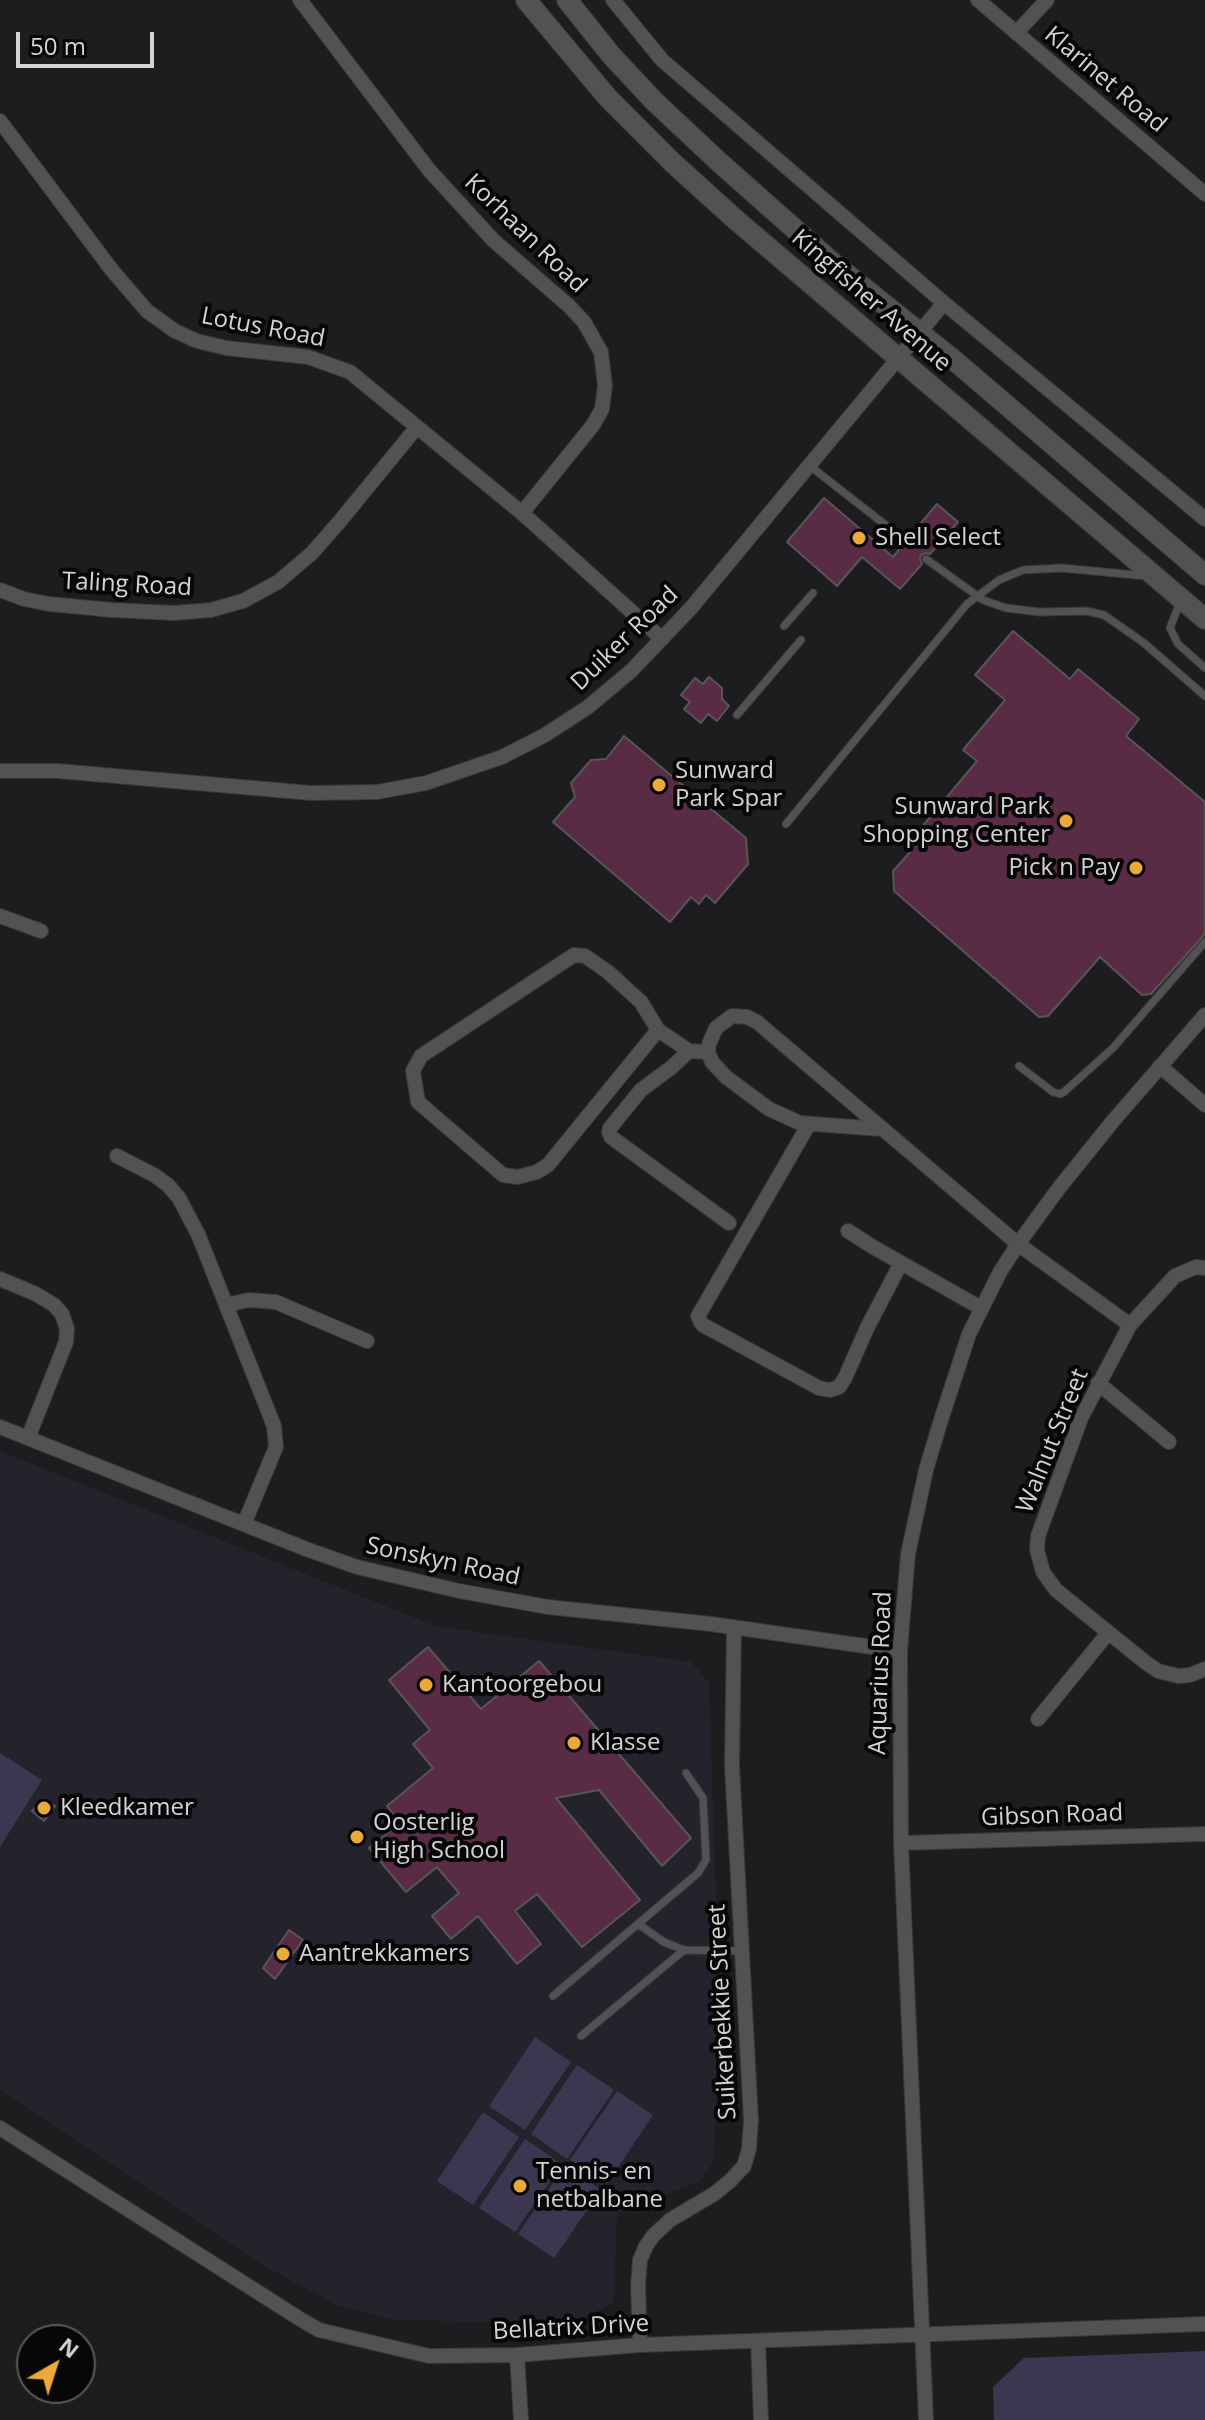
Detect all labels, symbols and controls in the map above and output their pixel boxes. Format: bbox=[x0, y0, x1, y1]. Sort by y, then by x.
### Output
scale bar bbox=[20, 16, 158, 66]
street label: Klarinet Road bbox=[1038, 21, 1172, 139]
text: 50 m bbox=[30, 29, 86, 62]
street label: Korhaan Road bbox=[458, 169, 592, 299]
street label: Kingfisher Avenue bbox=[785, 224, 957, 378]
street label: Lotus Road bbox=[199, 302, 327, 354]
place label: Shell Select bbox=[875, 524, 1001, 552]
marker: Shell Select bbox=[850, 529, 868, 547]
street label: Taling Road bbox=[61, 567, 193, 603]
street label: Duiker Road bbox=[566, 581, 684, 697]
place label: Sunward Park Spar bbox=[675, 757, 782, 813]
marker: Sunward Park Spar bbox=[650, 776, 668, 794]
place label: Sunward Park Shopping Center bbox=[863, 793, 1050, 849]
marker: Sunward Park Shopping Center bbox=[1057, 812, 1075, 830]
place label: Pick n Pay bbox=[1008, 854, 1120, 882]
marker: Pick n Pay bbox=[1127, 859, 1145, 877]
street label: Walnut Street bbox=[1011, 1365, 1095, 1517]
street label: Sonskyn Road bbox=[363, 1532, 523, 1592]
street label: Aquarius Road bbox=[864, 1591, 898, 1755]
place label: Kantoorgebou bbox=[442, 1671, 602, 1699]
marker: Kantoorgebou bbox=[417, 1676, 435, 1694]
place label: Klasse bbox=[590, 1729, 660, 1757]
marker: Klasse bbox=[565, 1734, 583, 1752]
place label: Kleedkamer bbox=[60, 1794, 194, 1822]
marker: Kleedkamer bbox=[35, 1799, 53, 1817]
street label: Gibson Road bbox=[980, 1799, 1124, 1833]
place label: Oosterlig High School bbox=[373, 1809, 505, 1865]
marker: Oosterlig High School bbox=[348, 1828, 366, 1846]
street label: Suikerbekkie Street bbox=[703, 1903, 743, 2121]
place label: Aantrekkamers bbox=[299, 1940, 470, 1968]
marker: Aantrekkamers bbox=[274, 1945, 292, 1963]
place label: Tennis- en netbalbane bbox=[536, 2158, 663, 2214]
marker: Tennis- en netbalbane bbox=[511, 2177, 529, 2195]
street label: Bellatrix Drive bbox=[492, 2310, 650, 2346]
north arrow bbox=[16, 2324, 96, 2404]
text: N bbox=[53, 2330, 86, 2364]

